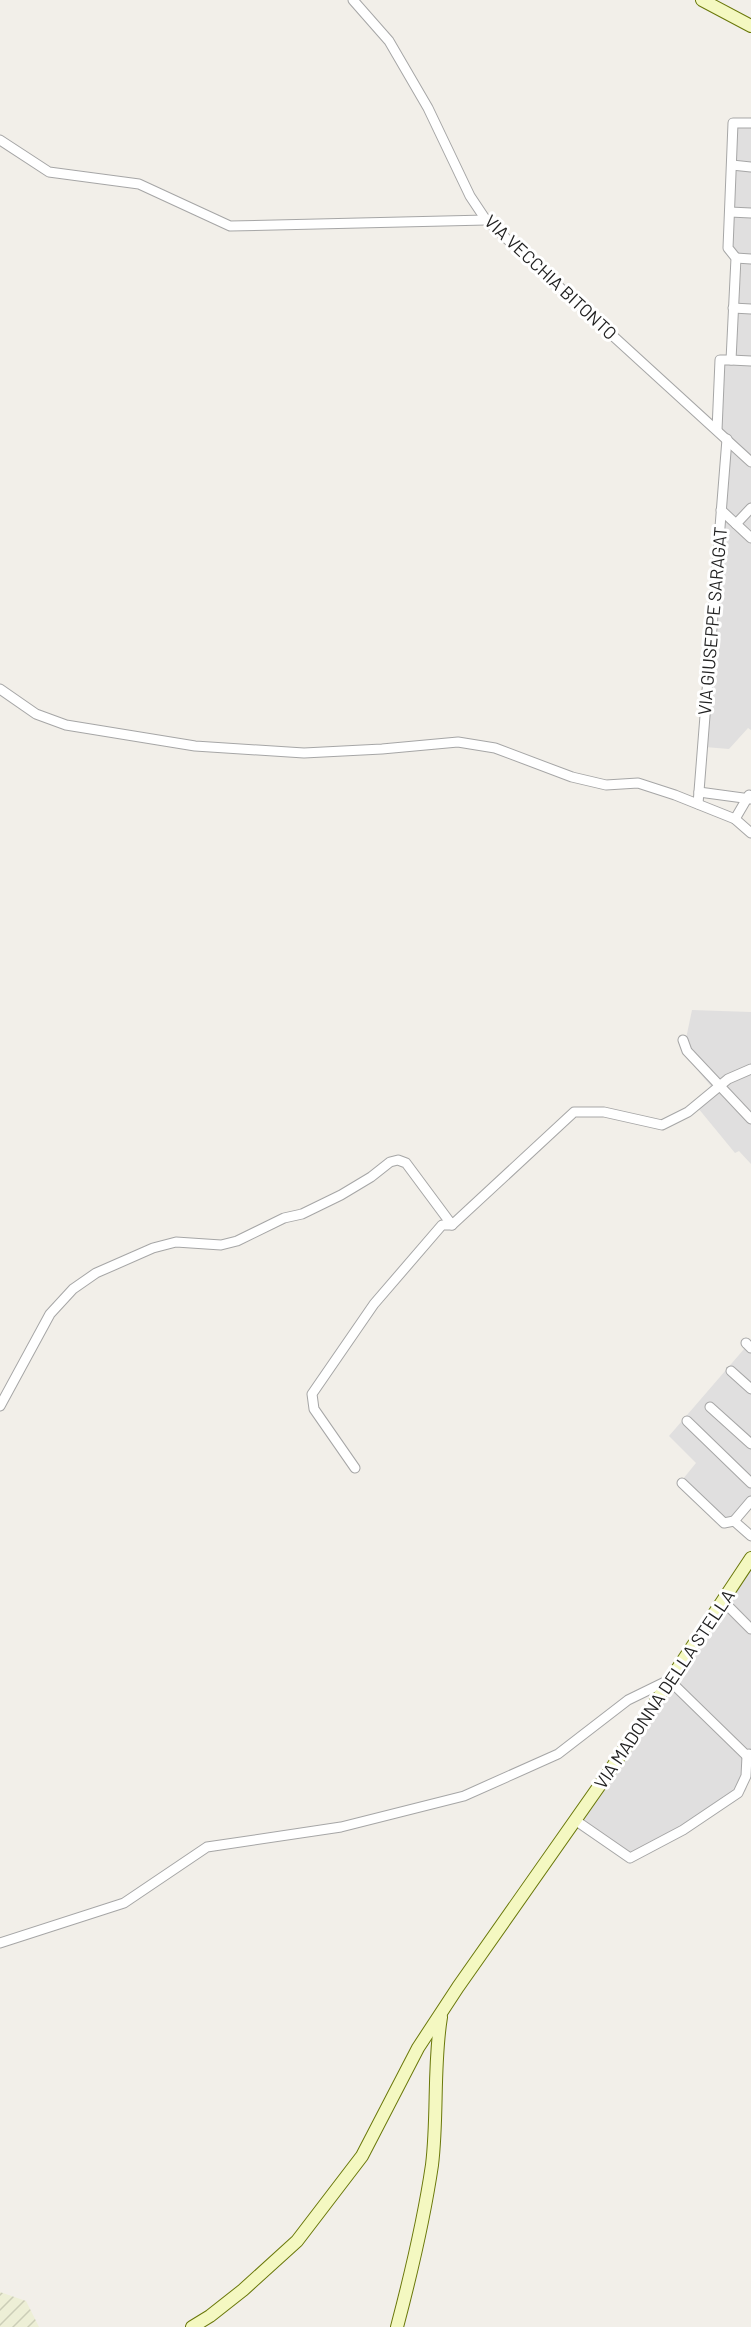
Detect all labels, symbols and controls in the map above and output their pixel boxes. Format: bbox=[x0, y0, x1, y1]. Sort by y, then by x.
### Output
street label: VIA VECCHIA BITONTO bbox=[480, 210, 622, 344]
street label: VIA GIUSEPPE SARAGAT bbox=[693, 526, 731, 716]
street label: VIA MADONNA DELLA STELLA bbox=[589, 1585, 739, 1793]

